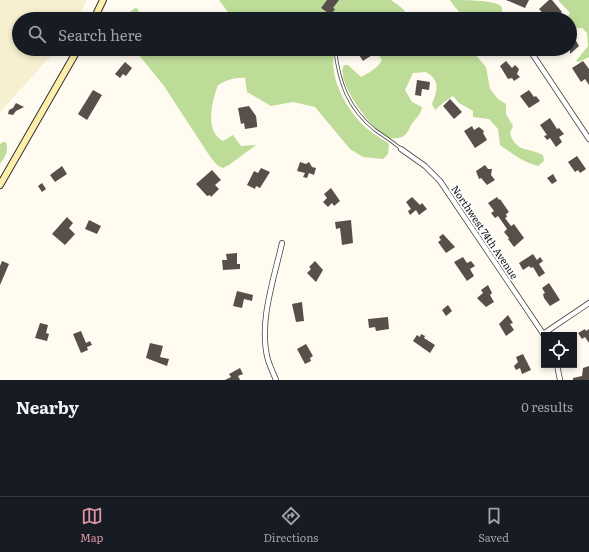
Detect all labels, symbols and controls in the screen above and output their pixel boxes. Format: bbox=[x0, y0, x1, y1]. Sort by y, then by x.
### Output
search box bbox=[12, 12, 577, 56]
icon: search bbox=[26, 23, 48, 45]
text: Search here bbox=[58, 23, 142, 46]
street label: Northwest 74th Avenue bbox=[448, 182, 522, 282]
map controls bbox=[541, 332, 577, 368]
button: locate bbox=[541, 332, 577, 368]
text: Nearby bbox=[16, 394, 79, 419]
text: 0 results bbox=[521, 397, 573, 416]
tab: Map bbox=[80, 505, 103, 545]
tab: Directions bbox=[263, 505, 318, 545]
tab: Saved bbox=[478, 505, 509, 545]

